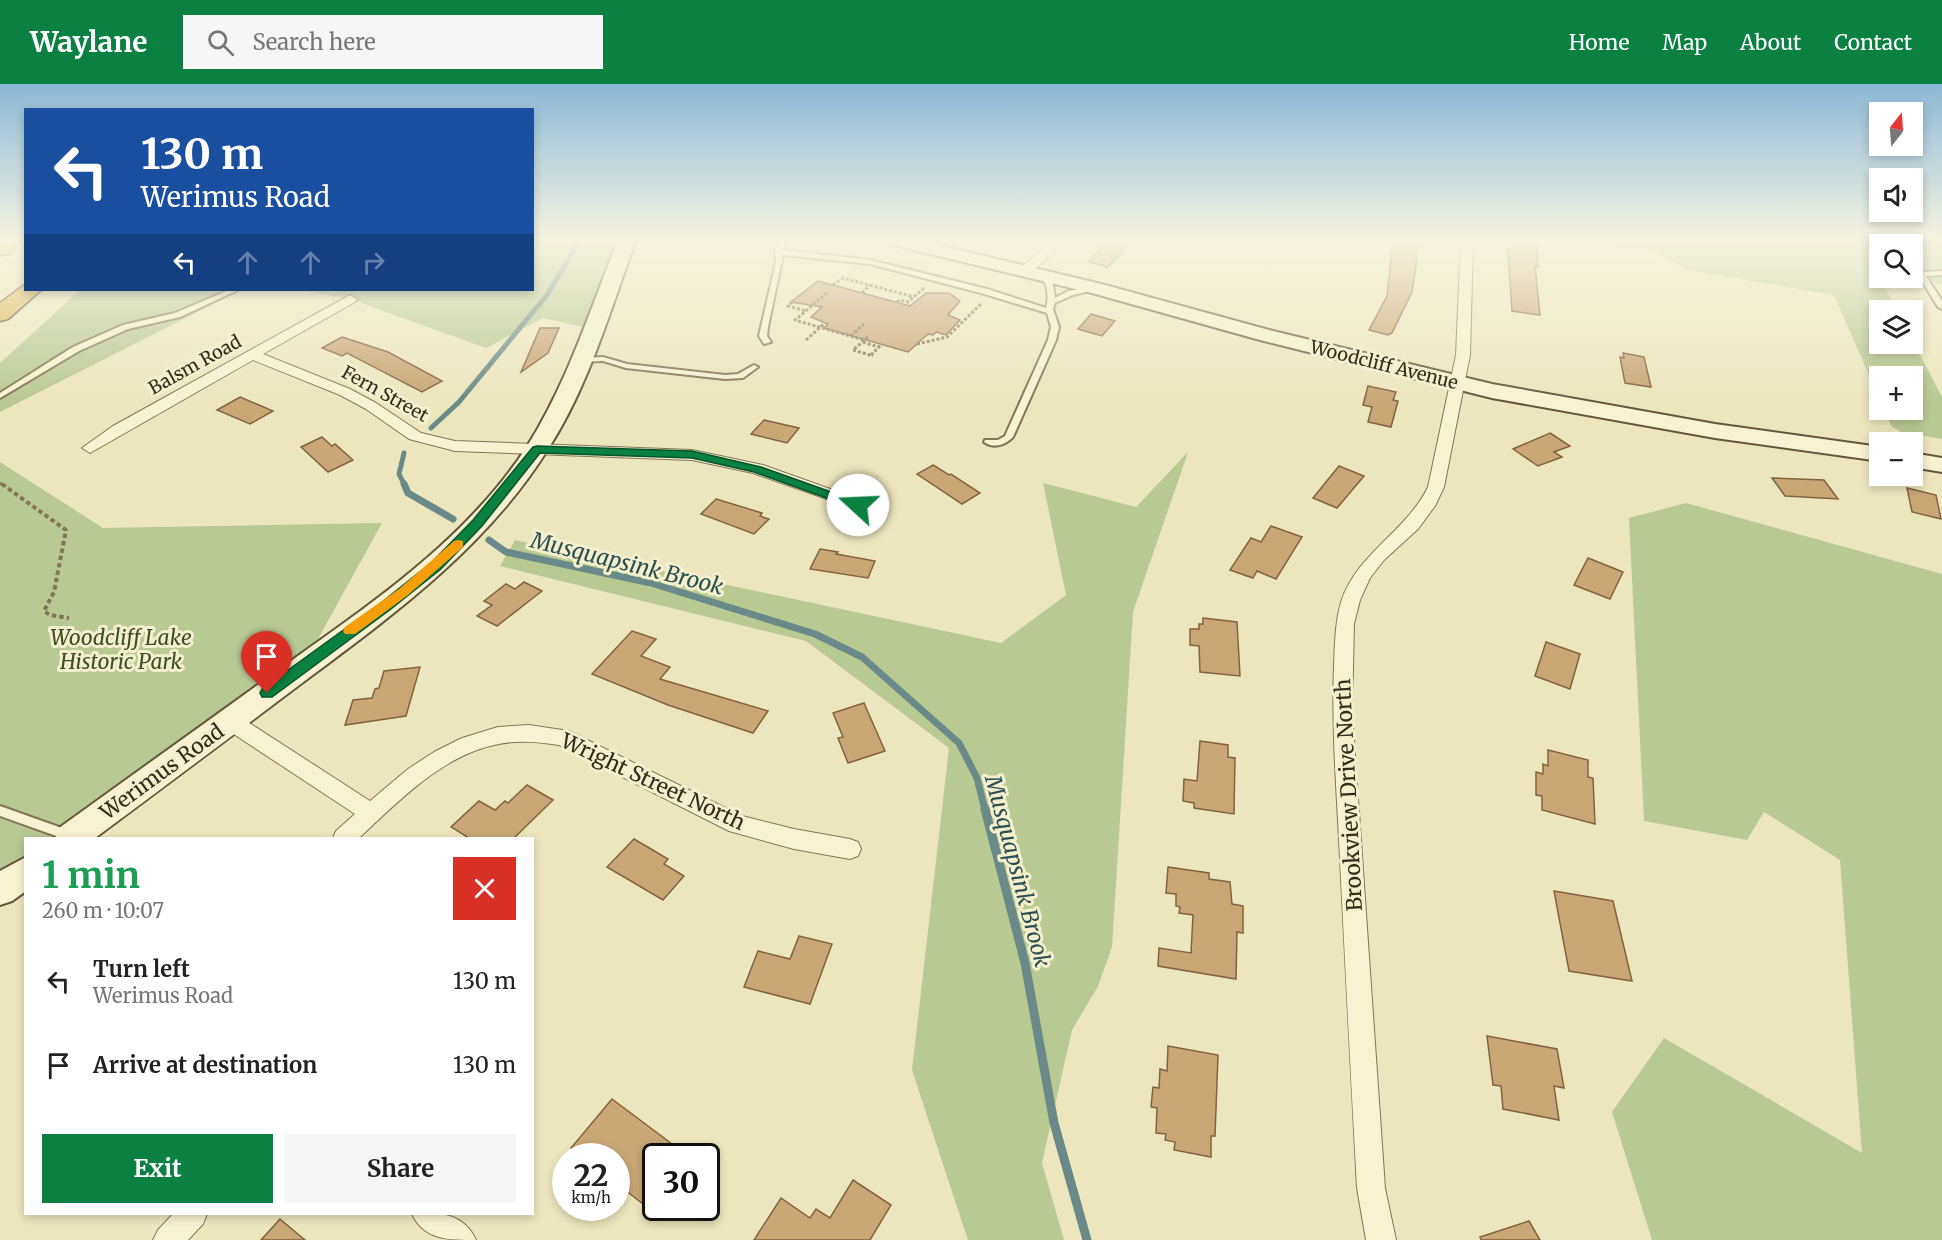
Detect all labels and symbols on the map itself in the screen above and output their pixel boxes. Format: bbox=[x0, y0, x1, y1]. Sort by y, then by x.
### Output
north arrow bbox=[1869, 102, 1923, 156]
street label: Balsm Road bbox=[144, 330, 245, 399]
street label: Woodcliff Avenue bbox=[1307, 335, 1460, 394]
street label: Fern Street bbox=[338, 360, 433, 427]
position arrow bbox=[826, 473, 890, 537]
water label: Musquapsink Brook bbox=[527, 525, 726, 600]
park label: Woodcliff Lake Historic Park bbox=[50, 624, 192, 675]
pin bbox=[241, 631, 292, 693]
street label: Brookview Drive North bbox=[1329, 678, 1368, 912]
street label: Werimus Road bbox=[94, 717, 229, 826]
street label: Wright Street North bbox=[556, 727, 750, 836]
water label: Musquapsink Brook bbox=[979, 771, 1057, 970]
speed limit sign: 30 bbox=[642, 1143, 720, 1221]

